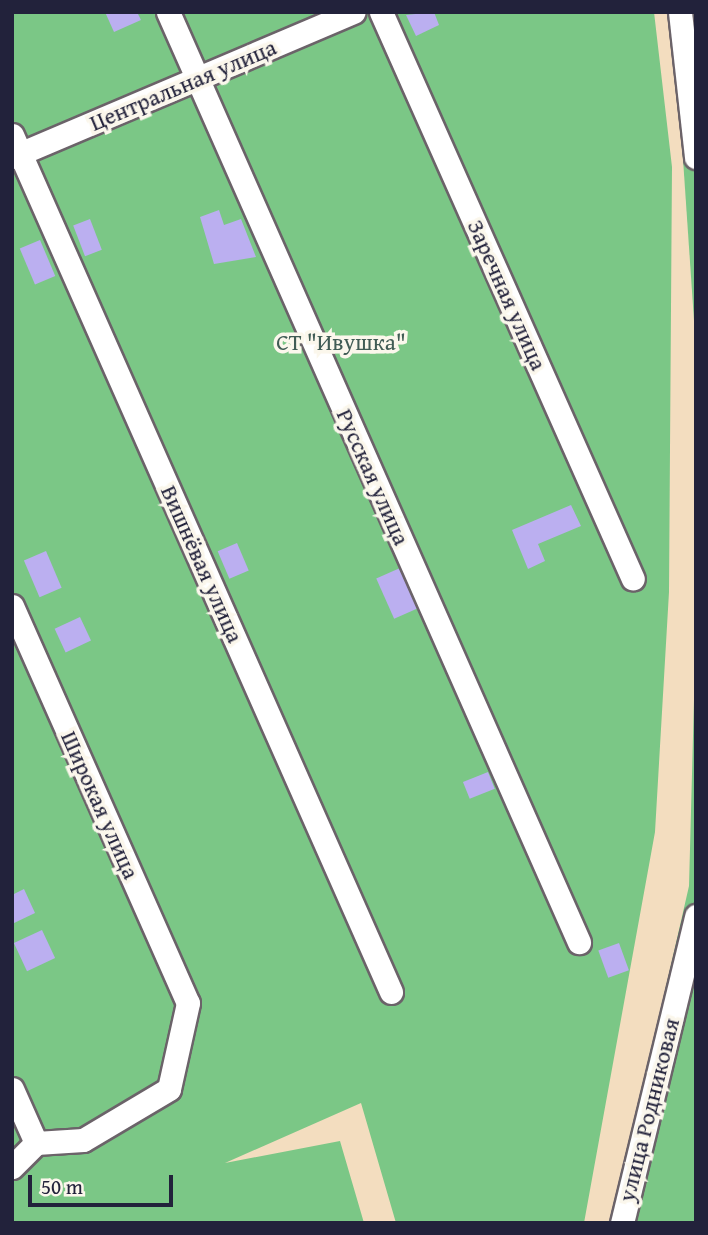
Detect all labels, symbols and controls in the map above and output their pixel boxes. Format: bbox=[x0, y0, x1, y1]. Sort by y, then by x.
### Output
street label: Центральная улица bbox=[86, 33, 280, 137]
street label: Заречная улица bbox=[462, 216, 552, 374]
park label: СТ "Ивушка" bbox=[276, 328, 406, 356]
street label: Русская улица bbox=[331, 405, 415, 549]
street label: Вишнёвая улица bbox=[155, 481, 249, 647]
street label: Широкая улица bbox=[55, 727, 145, 883]
street label: улица Родниковая bbox=[613, 1015, 685, 1205]
scale bar bbox=[32, 1162, 177, 1206]
text: 50 m bbox=[41, 1171, 83, 1202]

